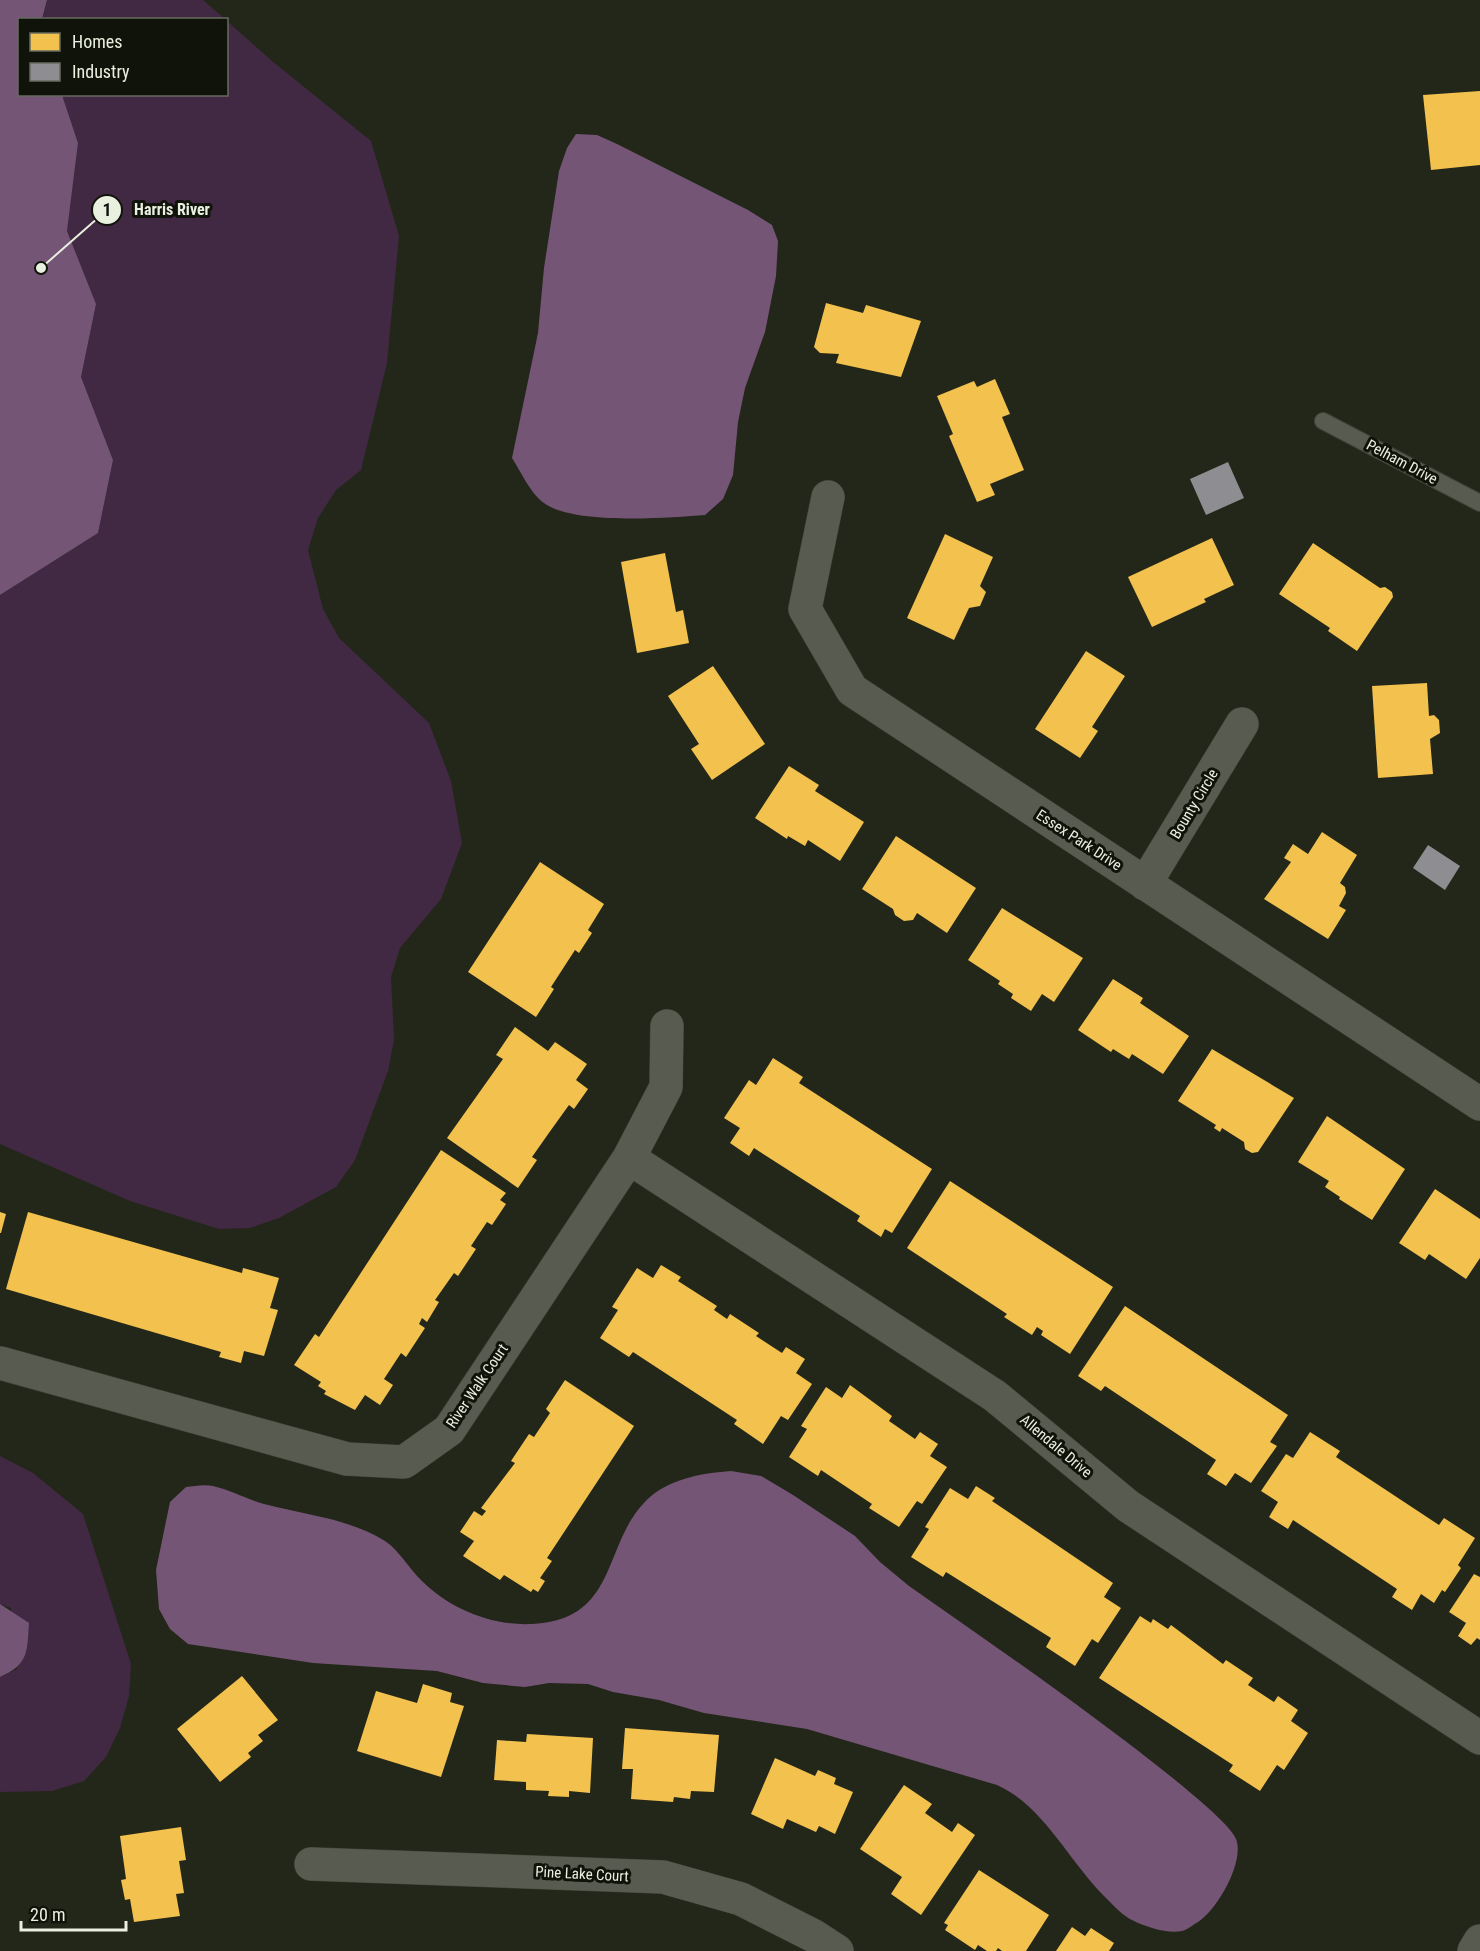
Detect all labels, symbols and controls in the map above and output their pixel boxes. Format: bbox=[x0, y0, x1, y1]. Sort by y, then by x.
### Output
legend bbox=[18, 18, 228, 96]
text: Homes bbox=[72, 31, 122, 52]
text: Industry bbox=[72, 61, 130, 82]
callout: Harris River bbox=[92, 193, 222, 227]
text: 1 bbox=[102, 199, 112, 220]
text: Harris River bbox=[134, 200, 210, 219]
street label: Pelham Drive bbox=[1363, 436, 1441, 488]
street label: Bounty Circle bbox=[1166, 766, 1222, 842]
street label: Essex Park Drive bbox=[1033, 806, 1125, 874]
street label: River Walk Court bbox=[442, 1341, 512, 1431]
street label: Allendale Drive bbox=[1016, 1411, 1096, 1481]
street label: Pine Lake Court bbox=[535, 1863, 629, 1885]
scale bar bbox=[21, 1894, 126, 1932]
text: 20 m bbox=[30, 1904, 65, 1925]

